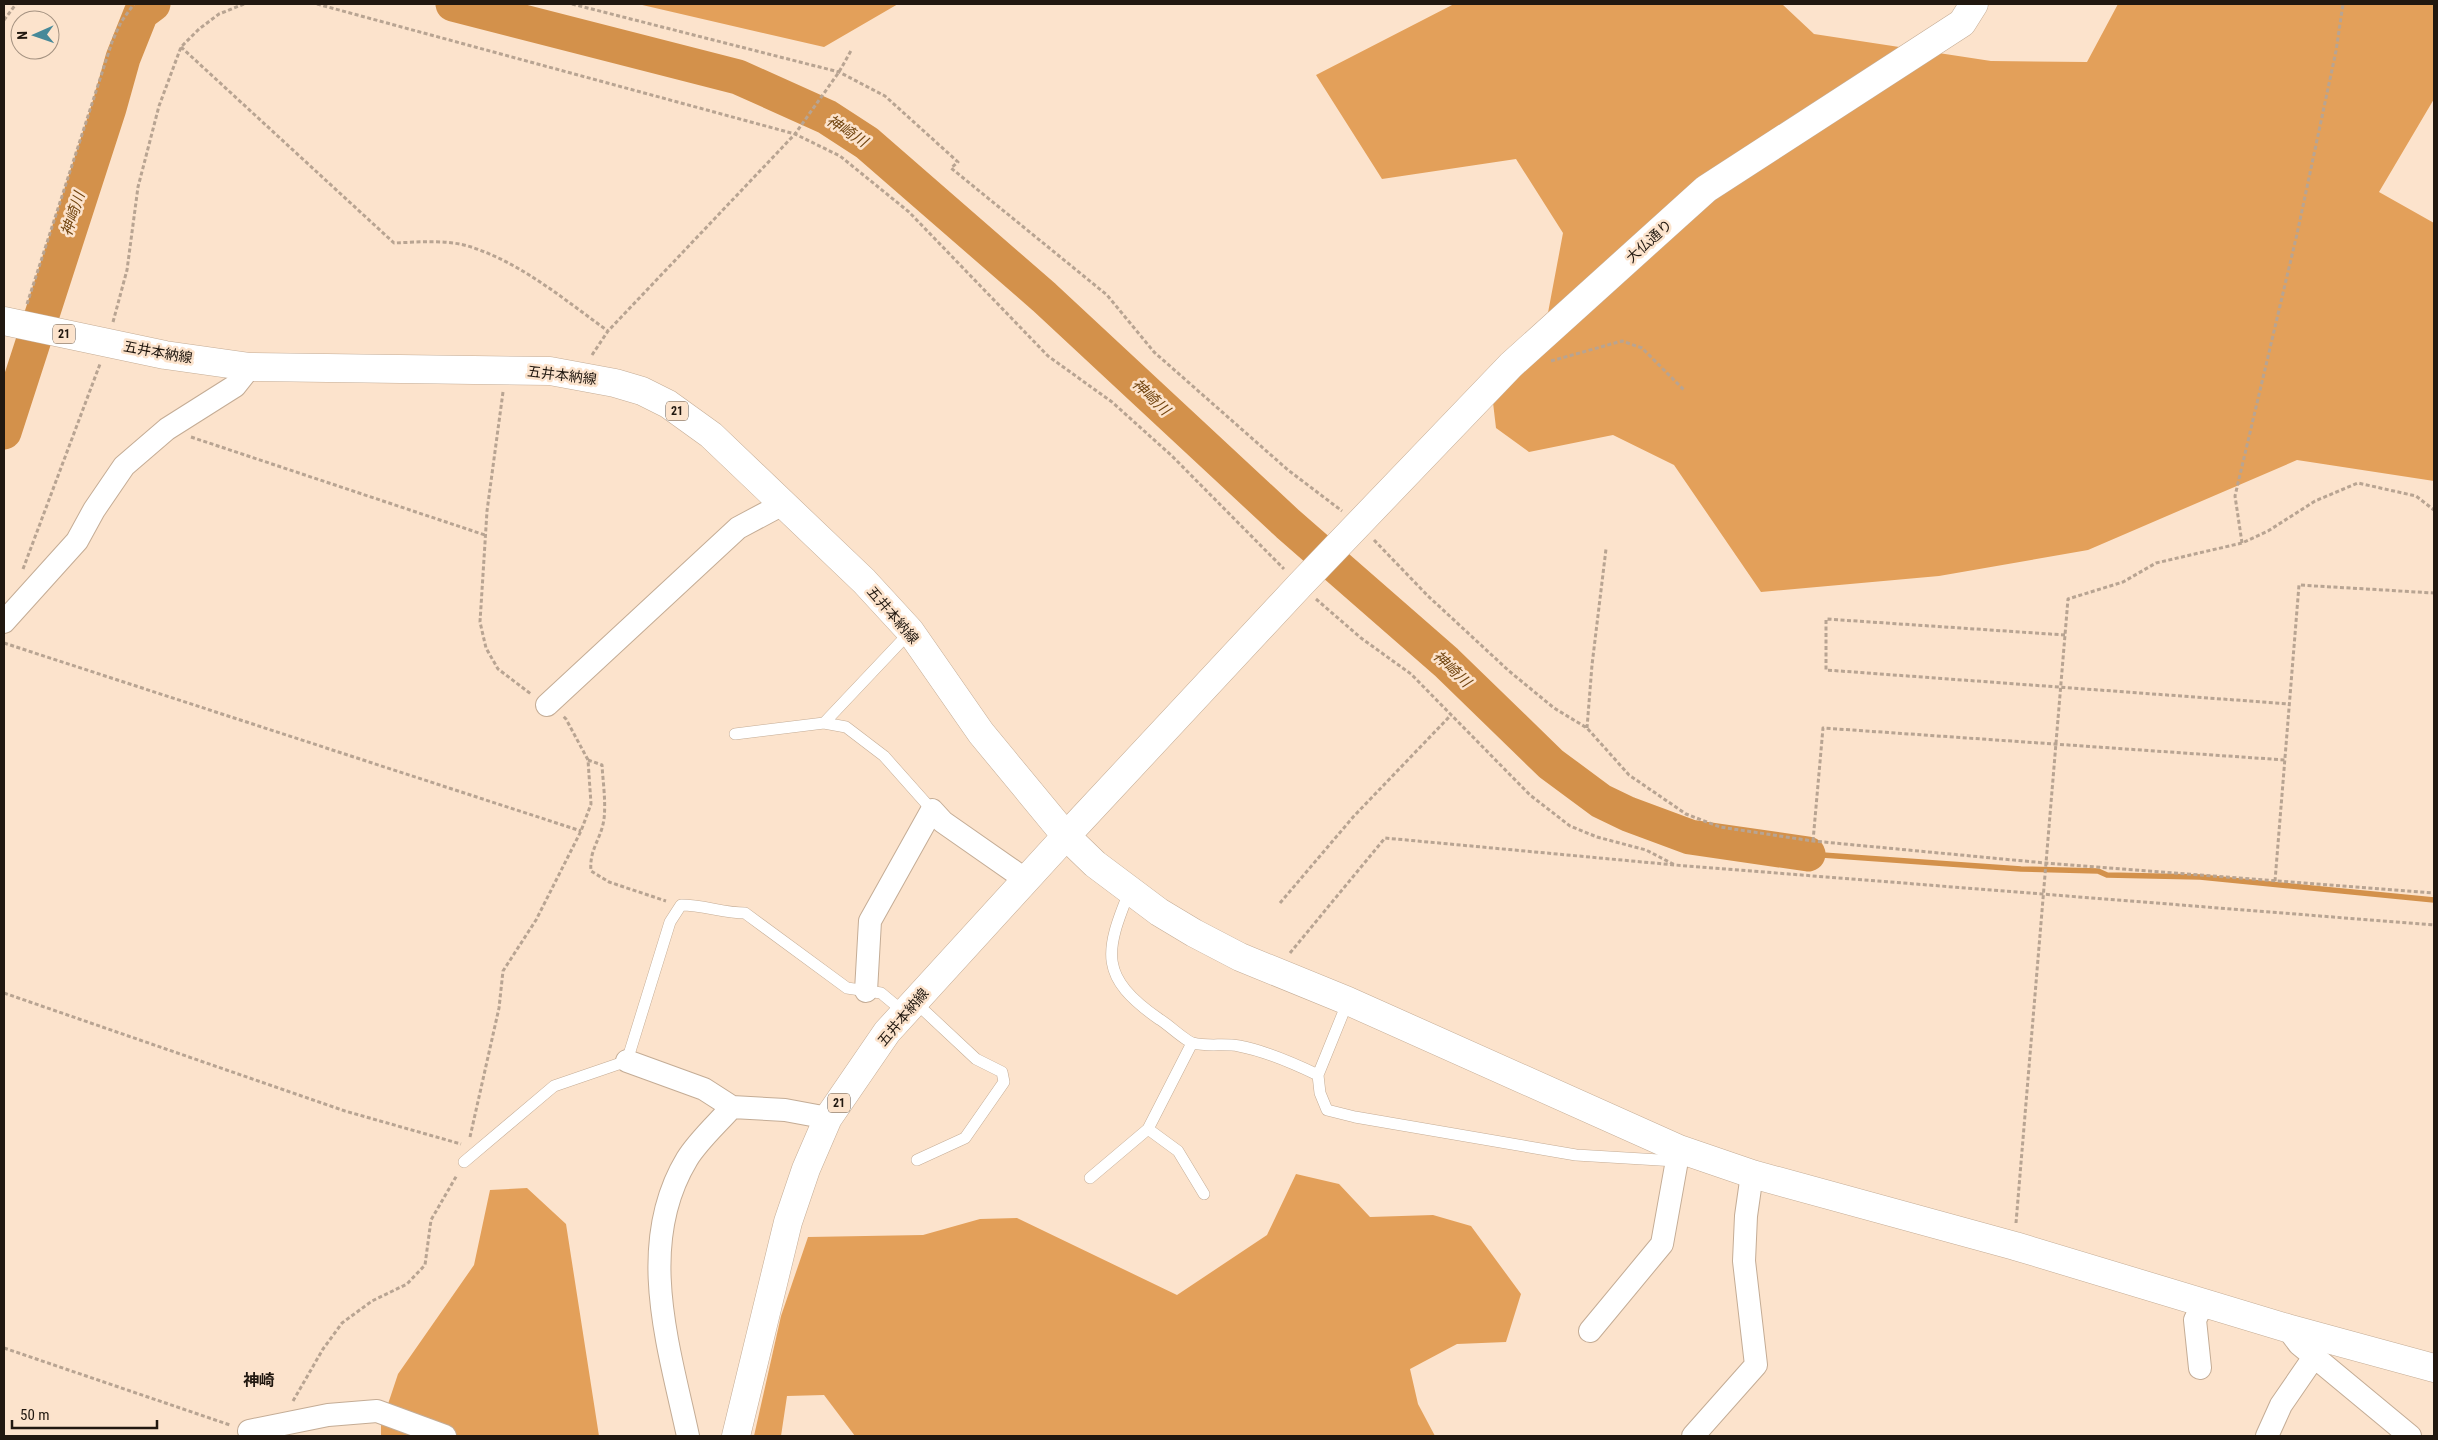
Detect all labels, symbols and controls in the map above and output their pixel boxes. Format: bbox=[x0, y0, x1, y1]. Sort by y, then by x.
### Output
north arrow bbox=[10, 10, 60, 60]
text: N bbox=[14, 31, 30, 40]
water label: 神崎川 bbox=[823, 111, 872, 152]
water label: 神崎川 bbox=[57, 188, 89, 238]
street label: 大仏通り bbox=[1623, 216, 1675, 266]
road number: 21 bbox=[53, 324, 75, 344]
street label: 五井本納線 bbox=[122, 338, 194, 366]
street label: 五井本納線 bbox=[526, 363, 598, 387]
water label: 神崎川 bbox=[1128, 375, 1175, 420]
road number: 21 bbox=[666, 402, 688, 421]
street label: 五井本納線 bbox=[864, 583, 922, 647]
water label: 神崎川 bbox=[1429, 647, 1476, 692]
street label: 五井本納線 bbox=[874, 985, 932, 1049]
road number: 21 bbox=[828, 1094, 850, 1112]
district label: 神崎 bbox=[243, 1371, 275, 1390]
scale bar bbox=[12, 1398, 158, 1430]
text: 50 m bbox=[20, 1406, 50, 1424]

